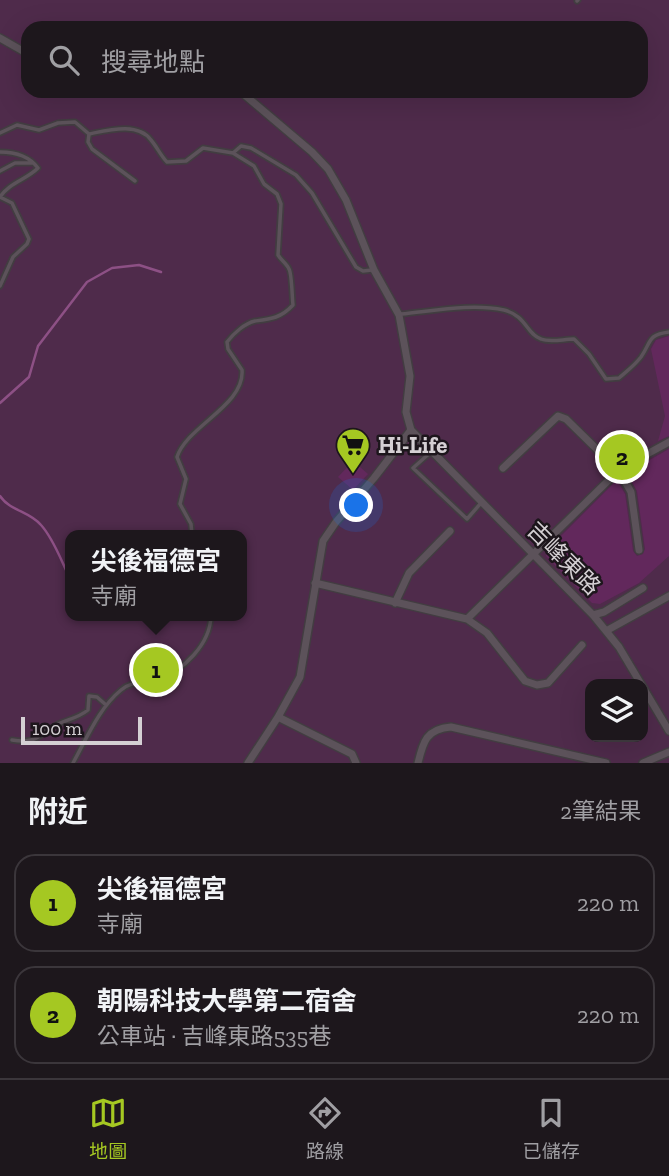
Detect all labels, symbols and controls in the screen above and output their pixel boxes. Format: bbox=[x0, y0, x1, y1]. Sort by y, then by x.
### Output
search box bbox=[21, 21, 648, 98]
icon: search bbox=[45, 41, 83, 79]
text: 搜尋地點 bbox=[101, 46, 205, 78]
supermarket icon: Hi-Life bbox=[334, 426, 372, 475]
place label: Hi-Life bbox=[378, 431, 447, 459]
pin: 2 bbox=[599, 431, 645, 483]
your location bbox=[339, 488, 373, 522]
street label: 吉峰東路 bbox=[522, 516, 606, 600]
popup bbox=[65, 530, 247, 621]
text: 尖後福德宮 bbox=[91, 545, 221, 577]
text: 寺廟 bbox=[91, 582, 137, 610]
pin: 1 bbox=[133, 644, 179, 696]
map controls bbox=[585, 679, 648, 742]
button: layers bbox=[585, 679, 648, 742]
scale bar bbox=[21, 714, 142, 746]
text: 100 m bbox=[32, 717, 82, 740]
text: 附近 bbox=[28, 794, 88, 830]
text: 2筆結果 bbox=[560, 797, 641, 825]
text: 尖後福德宮 bbox=[97, 873, 227, 905]
text: 1 bbox=[48, 889, 58, 917]
text: 220 m bbox=[577, 889, 639, 917]
text: 寺廟 bbox=[97, 910, 143, 938]
text: 朝陽科技大學第二宿舍 bbox=[97, 985, 357, 1017]
text: 2 bbox=[47, 1001, 59, 1029]
text: 220 m bbox=[577, 1001, 639, 1029]
text: 公車站 · 吉峰東路535巷 bbox=[97, 1022, 331, 1050]
tab: 地圖 bbox=[89, 1094, 127, 1163]
tab: 路線 bbox=[306, 1094, 344, 1163]
tab: 已儲存 bbox=[523, 1094, 580, 1163]

